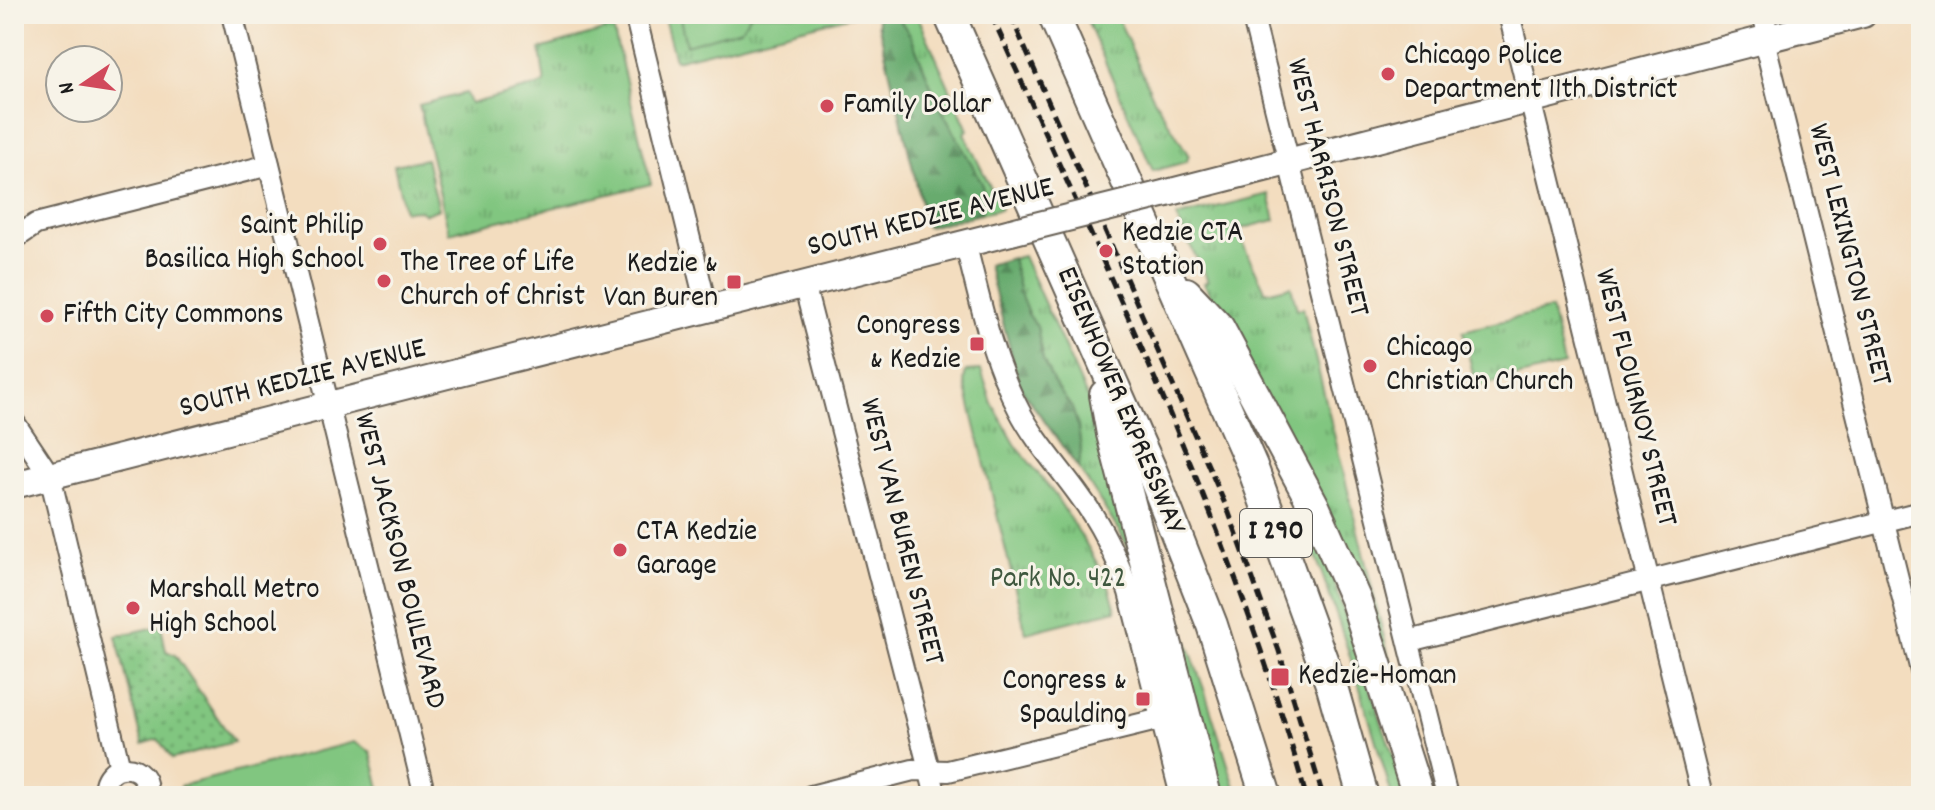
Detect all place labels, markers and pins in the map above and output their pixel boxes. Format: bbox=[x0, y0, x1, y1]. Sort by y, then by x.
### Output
place label: Chicago Police Department 11th District bbox=[1404, 36, 1678, 113]
marker: Chicago Police Department 11th District bbox=[1379, 65, 1397, 83]
place label: Family Dollar bbox=[843, 85, 991, 128]
marker: Family Dollar bbox=[818, 97, 836, 115]
place label: Saint Philip Basilica High School bbox=[144, 206, 364, 283]
place label: Kedzie CTA Station bbox=[1122, 213, 1243, 290]
marker: Saint Philip Basilica High School bbox=[371, 235, 389, 253]
marker: Kedzie CTA Station bbox=[1097, 242, 1115, 260]
place label: The Tree of Life Church of Christ bbox=[400, 243, 585, 320]
place label: Kedzie & Van Buren bbox=[603, 244, 718, 321]
marker: The Tree of Life Church of Christ bbox=[375, 272, 393, 290]
marker: Kedzie & Van Buren bbox=[725, 273, 743, 291]
place label: Fifth City Commons bbox=[63, 295, 284, 338]
place label: Congress & Kedzie bbox=[856, 306, 961, 383]
marker: Fifth City Commons bbox=[38, 307, 56, 325]
place label: Chicago Christian Church bbox=[1386, 328, 1574, 405]
marker: Congress & Kedzie bbox=[968, 335, 986, 353]
marker: Chicago Christian Church bbox=[1361, 357, 1379, 375]
place label: CTA Kedzie Garage bbox=[636, 512, 757, 589]
marker: CTA Kedzie Garage bbox=[611, 541, 629, 559]
place label: Marshall Metro High School bbox=[149, 570, 320, 647]
marker: Marshall Metro High School bbox=[124, 599, 142, 617]
place label: Kedzie-Homan bbox=[1298, 656, 1457, 699]
place label: Congress & Spaulding bbox=[1002, 661, 1127, 738]
marker: Kedzie-Homan bbox=[1269, 666, 1291, 688]
marker: Congress & Spaulding bbox=[1134, 690, 1152, 708]

